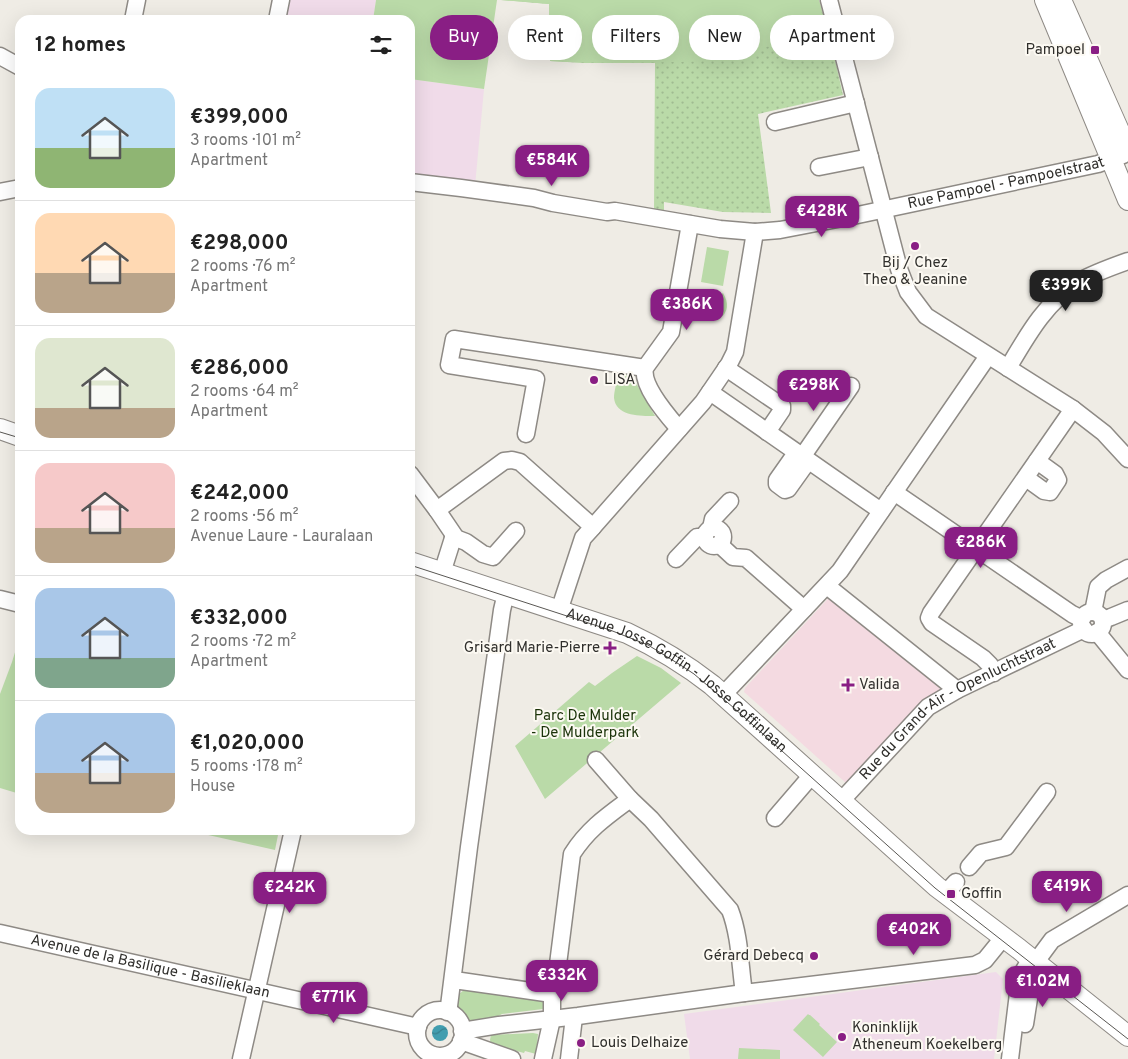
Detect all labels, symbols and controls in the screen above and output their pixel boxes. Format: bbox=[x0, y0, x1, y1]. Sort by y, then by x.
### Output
chip: Buy bbox=[430, 15, 498, 60]
chip: Rent bbox=[508, 15, 582, 60]
chip: Filters bbox=[592, 15, 679, 60]
chip: New bbox=[689, 15, 760, 60]
chip: Apartment bbox=[770, 15, 894, 60]
icon: filters bbox=[367, 31, 395, 59]
text: 12 homes bbox=[35, 32, 126, 59]
place label: Pampoel bbox=[1026, 41, 1085, 60]
marker: Pampoel bbox=[1089, 44, 1101, 56]
text: €399,000 bbox=[190, 104, 289, 131]
icon: home bbox=[75, 108, 135, 168]
text: 3 rooms · 101 m² bbox=[190, 131, 301, 151]
pin: €584K bbox=[517, 144, 587, 187]
text: Apartment bbox=[190, 151, 268, 171]
text: €584K bbox=[526, 151, 578, 171]
street label: Rue Pampoel - Pampoelstraat bbox=[906, 153, 1107, 214]
pin: €428K bbox=[787, 196, 857, 238]
text: €428K bbox=[796, 202, 848, 222]
text: €298,000 bbox=[190, 230, 289, 257]
icon: home bbox=[75, 233, 135, 293]
marker: Bij / Chez Theo & Jeanine bbox=[909, 240, 921, 252]
place label: Bij / Chez Theo & Jeanine bbox=[863, 254, 967, 290]
text: 2 rooms · 76 m² bbox=[190, 257, 296, 277]
pin: €399K bbox=[1031, 270, 1101, 312]
text: €399K bbox=[1041, 276, 1091, 296]
text: Apartment bbox=[190, 277, 268, 297]
pin: €386K bbox=[652, 288, 722, 331]
text: €386K bbox=[662, 295, 712, 315]
text: €286,000 bbox=[190, 355, 289, 382]
icon: home bbox=[75, 358, 135, 418]
pin: €298K bbox=[779, 370, 849, 412]
place label: LISA bbox=[604, 371, 635, 390]
marker: LISA bbox=[588, 374, 600, 386]
text: €298K bbox=[788, 376, 840, 396]
text: 2 rooms · 64 m² bbox=[190, 382, 299, 402]
text: Apartment bbox=[190, 402, 268, 422]
text: €242,000 bbox=[190, 480, 289, 507]
icon: home bbox=[75, 483, 135, 543]
text: 2 rooms · 56 m² bbox=[190, 507, 299, 527]
pin: €286K bbox=[946, 526, 1016, 569]
text: Avenue Laure - Lauralaan bbox=[190, 527, 373, 547]
text: €286K bbox=[955, 533, 1007, 553]
street label: Avenue Josse Goffin - Josse Goffinlaan bbox=[563, 604, 791, 757]
text: €332,000 bbox=[190, 605, 288, 632]
icon: home bbox=[75, 608, 135, 668]
text: 2 rooms · 72 m² bbox=[190, 632, 296, 652]
street label: Rue du Grand-Air - Openluchtstraat bbox=[856, 634, 1059, 784]
place label: Grisard Marie-Pierre bbox=[464, 639, 600, 658]
marker: Grisard Marie-Pierre bbox=[604, 642, 616, 654]
text: Apartment bbox=[190, 652, 268, 672]
place label: Valida bbox=[859, 676, 900, 695]
marker: Valida bbox=[841, 678, 855, 692]
park label: Parc De Mulder - De Mulderpark bbox=[531, 707, 639, 743]
text: €1,020,000 bbox=[190, 730, 304, 757]
icon: home bbox=[75, 733, 135, 793]
text: 5 rooms · 178 m² bbox=[190, 757, 303, 777]
text: House bbox=[190, 777, 235, 797]
pin: €419K bbox=[1032, 870, 1102, 913]
pin: €242K bbox=[255, 872, 325, 914]
text: €419K bbox=[1043, 877, 1091, 897]
text: €242K bbox=[264, 878, 316, 898]
place label: Goffin bbox=[961, 885, 1002, 904]
marker: Goffin bbox=[945, 888, 957, 900]
pin: €402K bbox=[879, 914, 949, 956]
text: €402K bbox=[888, 920, 940, 940]
street label: Avenue de la Basilique - Basilieklaan bbox=[29, 931, 272, 1003]
place label: Gérard Debecq bbox=[703, 947, 804, 966]
marker: Gérard Debecq bbox=[808, 950, 820, 962]
pin: €332K bbox=[527, 960, 597, 1002]
text: €332K bbox=[537, 966, 587, 986]
pin: €1.02M bbox=[1002, 966, 1084, 1008]
text: €1.02M bbox=[1016, 972, 1070, 992]
pin: €771K bbox=[299, 982, 369, 1024]
text: €771K bbox=[311, 988, 357, 1008]
place label: Koninklijk Atheneum Koekelberg bbox=[852, 1019, 1002, 1055]
marker: Koninklijk Atheneum Koekelberg bbox=[836, 1031, 848, 1043]
place label: Louis Delhaize bbox=[591, 1034, 688, 1053]
marker: Louis Delhaize bbox=[575, 1037, 587, 1049]

